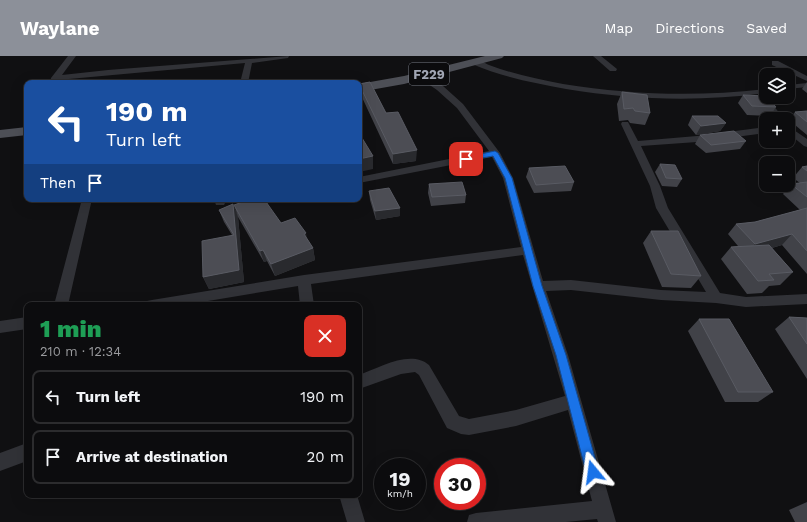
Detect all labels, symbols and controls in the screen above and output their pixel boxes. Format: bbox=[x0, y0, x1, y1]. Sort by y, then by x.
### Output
text: Waylane bbox=[20, 17, 99, 40]
text: Map bbox=[605, 20, 633, 36]
text: Directions bbox=[655, 20, 724, 36]
text: Saved bbox=[746, 20, 787, 36]
road number: F229 bbox=[409, 63, 449, 85]
map controls bbox=[759, 68, 795, 192]
button: layers bbox=[759, 68, 795, 104]
text: 190 m bbox=[106, 95, 188, 128]
icon: left bbox=[40, 96, 92, 148]
button: + bbox=[759, 112, 795, 148]
text: Turn left bbox=[106, 129, 181, 150]
pin bbox=[449, 142, 483, 176]
icon: arrive bbox=[455, 148, 477, 170]
button: − bbox=[759, 156, 795, 192]
icon: arrive bbox=[84, 172, 106, 194]
text: Then bbox=[40, 174, 76, 192]
text: 1 min bbox=[40, 315, 102, 343]
button: close bbox=[304, 315, 346, 357]
text: 210 m · 12:34 bbox=[40, 344, 121, 359]
icon: left bbox=[42, 386, 64, 408]
text: Turn left bbox=[76, 388, 140, 406]
text: 190 m bbox=[300, 388, 344, 406]
icon: arrive bbox=[42, 446, 64, 468]
text: Arrive at destination bbox=[76, 448, 228, 466]
text: 20 m bbox=[307, 448, 344, 466]
position arrow bbox=[572, 451, 614, 493]
speed limit sign: 30 bbox=[434, 458, 486, 510]
text: 19 bbox=[390, 467, 410, 491]
text: km/h bbox=[387, 488, 413, 499]

